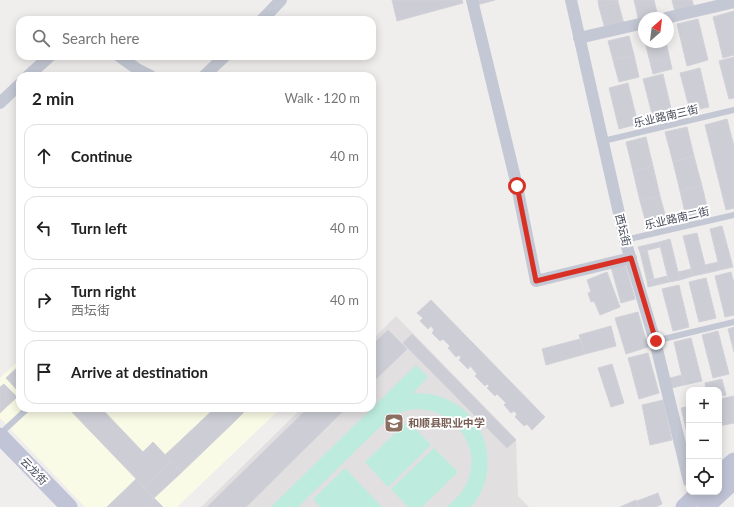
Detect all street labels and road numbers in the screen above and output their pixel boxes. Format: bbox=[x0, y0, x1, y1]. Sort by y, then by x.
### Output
street label: 乐业路南三街 bbox=[632, 102, 700, 129]
street label: 乐业路南二街 bbox=[643, 204, 711, 231]
street label: 西坛街 bbox=[613, 212, 634, 247]
street label: 云龙街 bbox=[18, 454, 50, 487]

